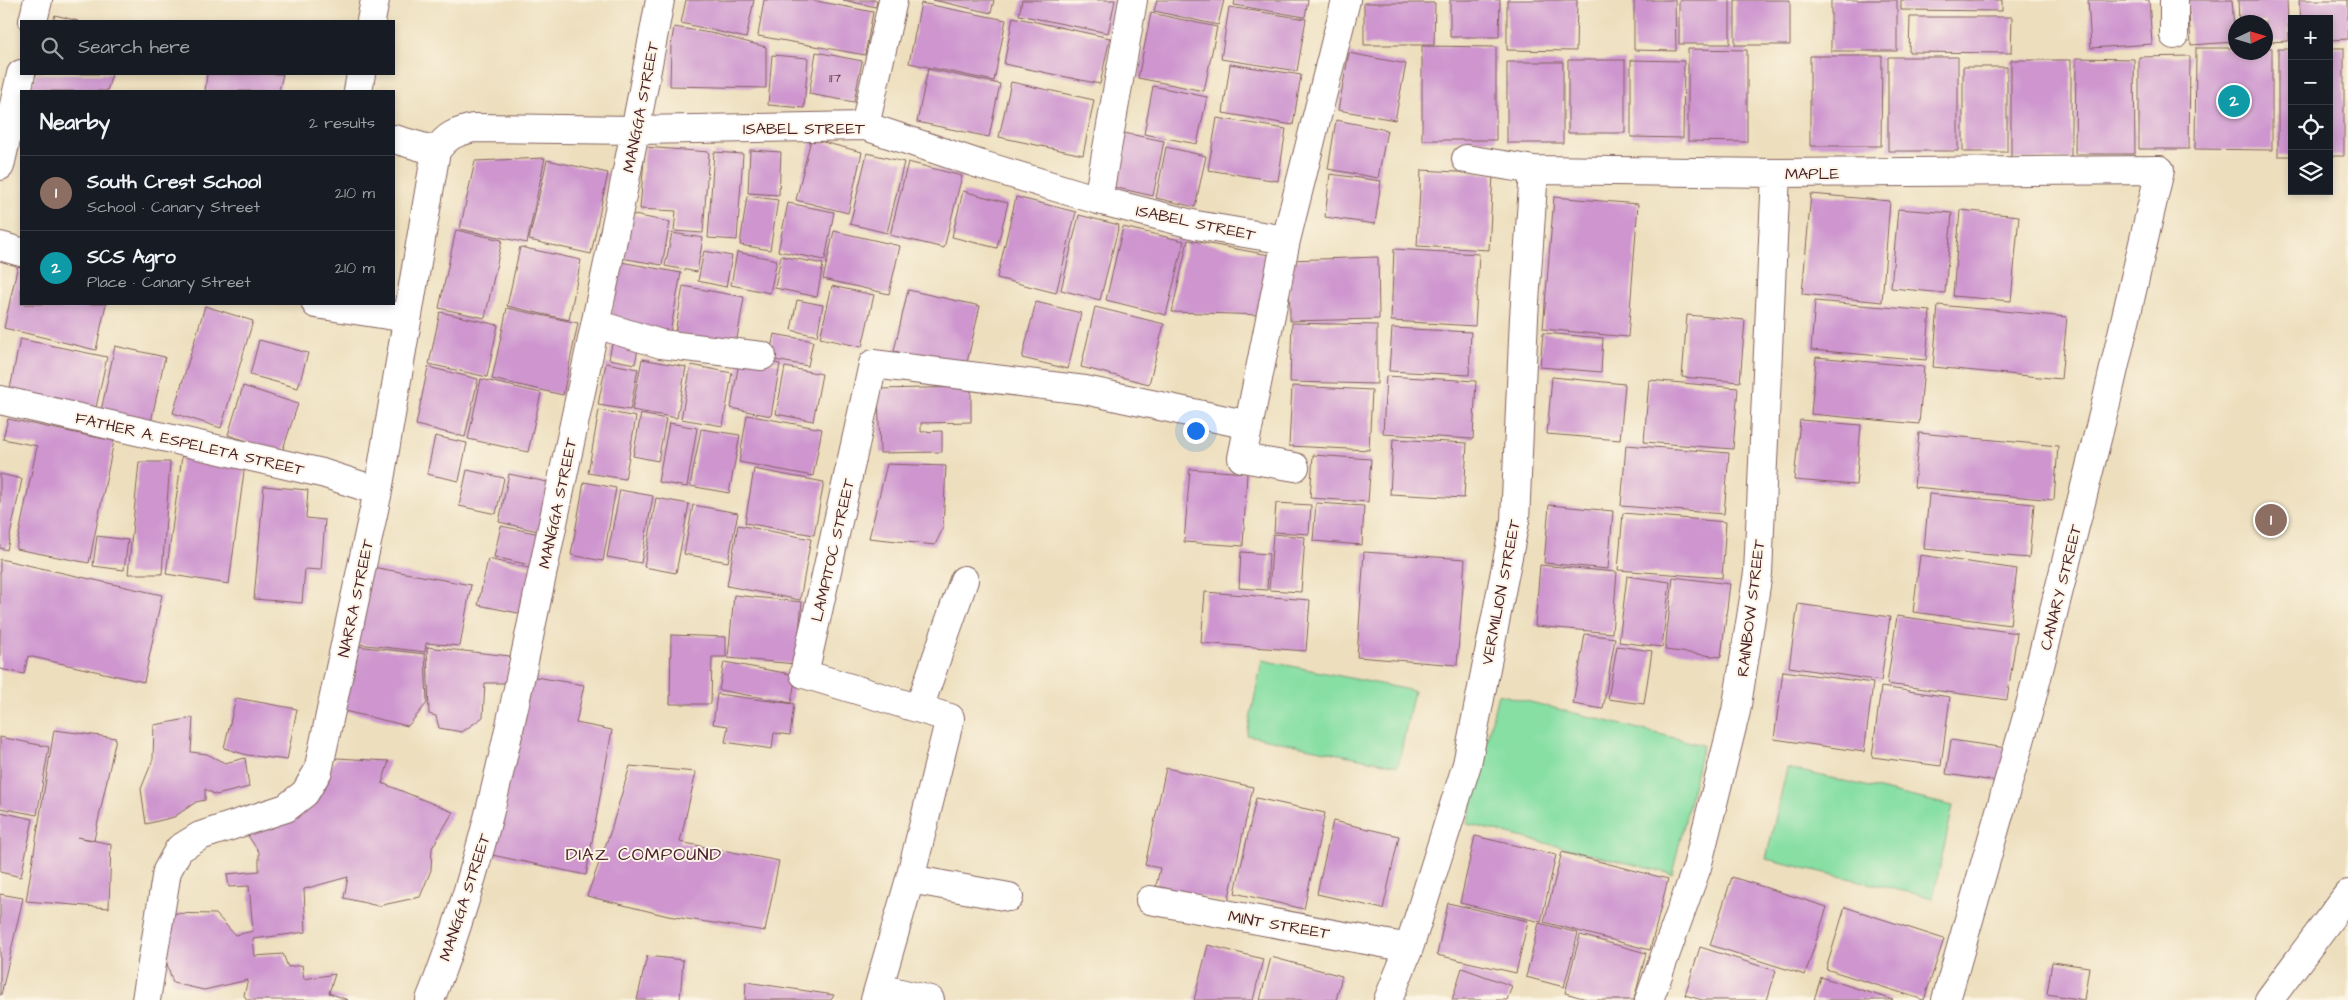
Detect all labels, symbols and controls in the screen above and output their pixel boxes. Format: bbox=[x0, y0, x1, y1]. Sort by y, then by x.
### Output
north arrow bbox=[2228, 15, 2273, 60]
map controls bbox=[2288, 15, 2333, 195]
button: + bbox=[2288, 15, 2333, 60]
search box bbox=[20, 20, 395, 75]
icon: search bbox=[38, 34, 66, 62]
text: Search here bbox=[78, 34, 190, 61]
street label: MANGGA STREET bbox=[618, 40, 664, 175]
button: − bbox=[2288, 60, 2333, 105]
house number: 117 bbox=[829, 68, 841, 88]
pin: 2 bbox=[2218, 82, 2250, 120]
button: locate bbox=[2288, 105, 2333, 150]
text: Nearby bbox=[40, 108, 110, 137]
text: 2 results bbox=[309, 112, 375, 134]
street label: ISABEL STREET bbox=[743, 118, 865, 140]
button: layers bbox=[2288, 150, 2333, 195]
street label: MAPLE bbox=[1785, 163, 1840, 185]
text: South Crest School bbox=[87, 169, 261, 196]
text: 1 bbox=[55, 182, 57, 204]
text: 210 m bbox=[335, 182, 375, 204]
text: School · Canary Street bbox=[87, 196, 260, 218]
street label: ISABEL STREET bbox=[1134, 200, 1258, 246]
text: SCS Agro bbox=[87, 244, 176, 271]
text: 2 bbox=[51, 257, 61, 279]
text: 210 m bbox=[335, 257, 375, 279]
text: Place · Canary Street bbox=[87, 271, 251, 293]
street label: FATHER A. ESPELETA STREET bbox=[73, 407, 306, 481]
your location bbox=[1183, 418, 1209, 444]
street label: MANGGA STREET bbox=[533, 436, 583, 570]
street label: LAMPITOC STREET bbox=[806, 477, 860, 624]
pin: 1 bbox=[2255, 501, 2287, 539]
street label: VERMILION STREET bbox=[1476, 518, 1526, 667]
street label: CANARY STREET bbox=[2035, 522, 2087, 652]
street label: NARRA STREET bbox=[333, 537, 379, 659]
street label: RAINBOW STREET bbox=[1732, 538, 1770, 678]
street label: MANGGA STREET bbox=[434, 831, 496, 964]
district label: DIAZ COMPOUND bbox=[566, 842, 722, 867]
street label: MINT STREET bbox=[1226, 905, 1331, 945]

